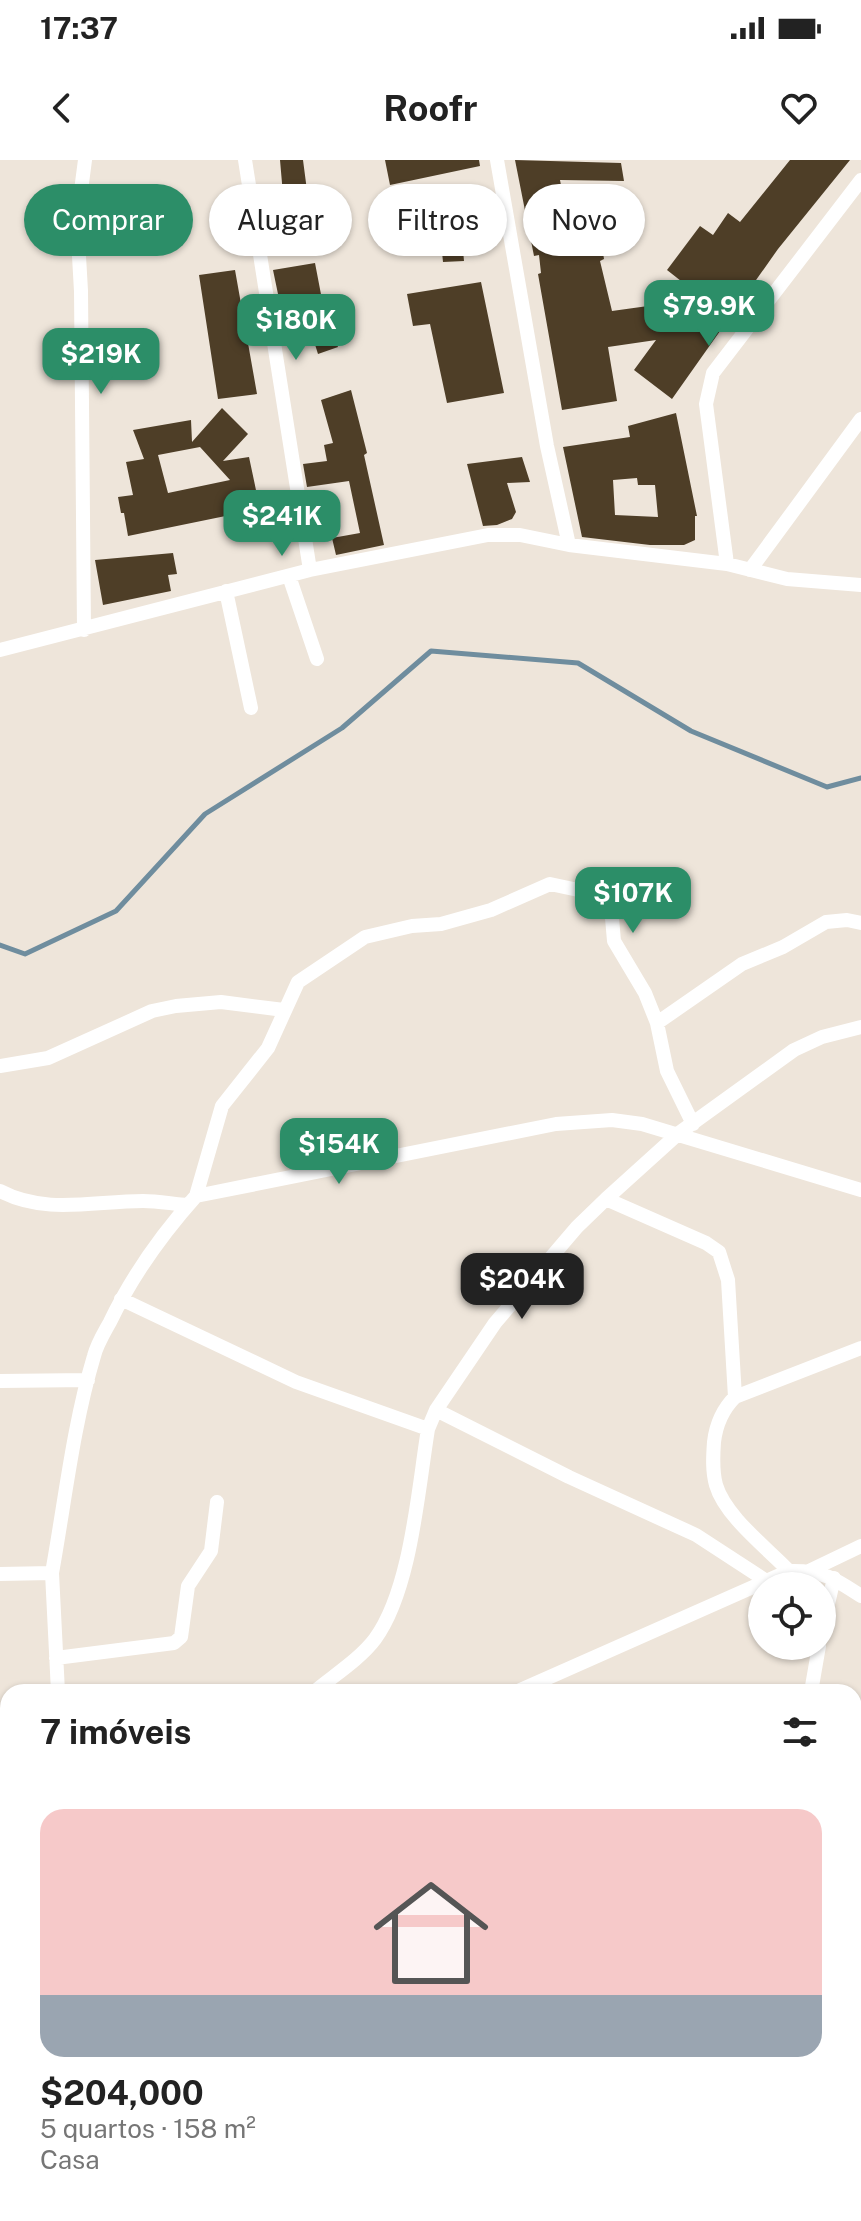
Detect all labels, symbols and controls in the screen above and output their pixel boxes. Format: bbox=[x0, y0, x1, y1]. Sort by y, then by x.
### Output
text: 17:37 bbox=[40, 10, 118, 46]
icon: back bbox=[40, 86, 84, 130]
icon: heart bbox=[777, 86, 821, 130]
text: Roofr bbox=[383, 87, 478, 129]
chip: Comprar bbox=[24, 184, 193, 256]
chip: Alugar bbox=[209, 184, 352, 256]
chip: Filtros bbox=[368, 184, 507, 256]
chip: Novo bbox=[523, 184, 645, 256]
pin: $79.9K bbox=[644, 280, 774, 348]
text: $79.9K bbox=[662, 290, 756, 321]
pin: $180K bbox=[240, 294, 352, 362]
text: $180K bbox=[255, 304, 337, 335]
pin: $219K bbox=[45, 328, 157, 396]
text: $219K bbox=[60, 338, 142, 369]
pin: $241K bbox=[226, 490, 338, 558]
text: $241K bbox=[241, 500, 323, 531]
pin: $107K bbox=[577, 867, 689, 935]
text: $107K bbox=[593, 877, 673, 908]
pin: $154K bbox=[283, 1118, 395, 1186]
text: $154K bbox=[298, 1128, 380, 1159]
pin: $204K bbox=[466, 1253, 578, 1321]
text: $204K bbox=[479, 1263, 565, 1294]
map controls bbox=[748, 1572, 836, 1660]
button: locate bbox=[748, 1572, 836, 1660]
icon: filters bbox=[778, 1710, 822, 1754]
text: 7 imóveis bbox=[40, 1712, 191, 1752]
icon: home bbox=[359, 1861, 503, 2005]
text: $204,000 bbox=[40, 2073, 204, 2113]
text: 5 quartos · 158 m² bbox=[40, 2113, 256, 2144]
text: Casa bbox=[40, 2144, 100, 2175]

